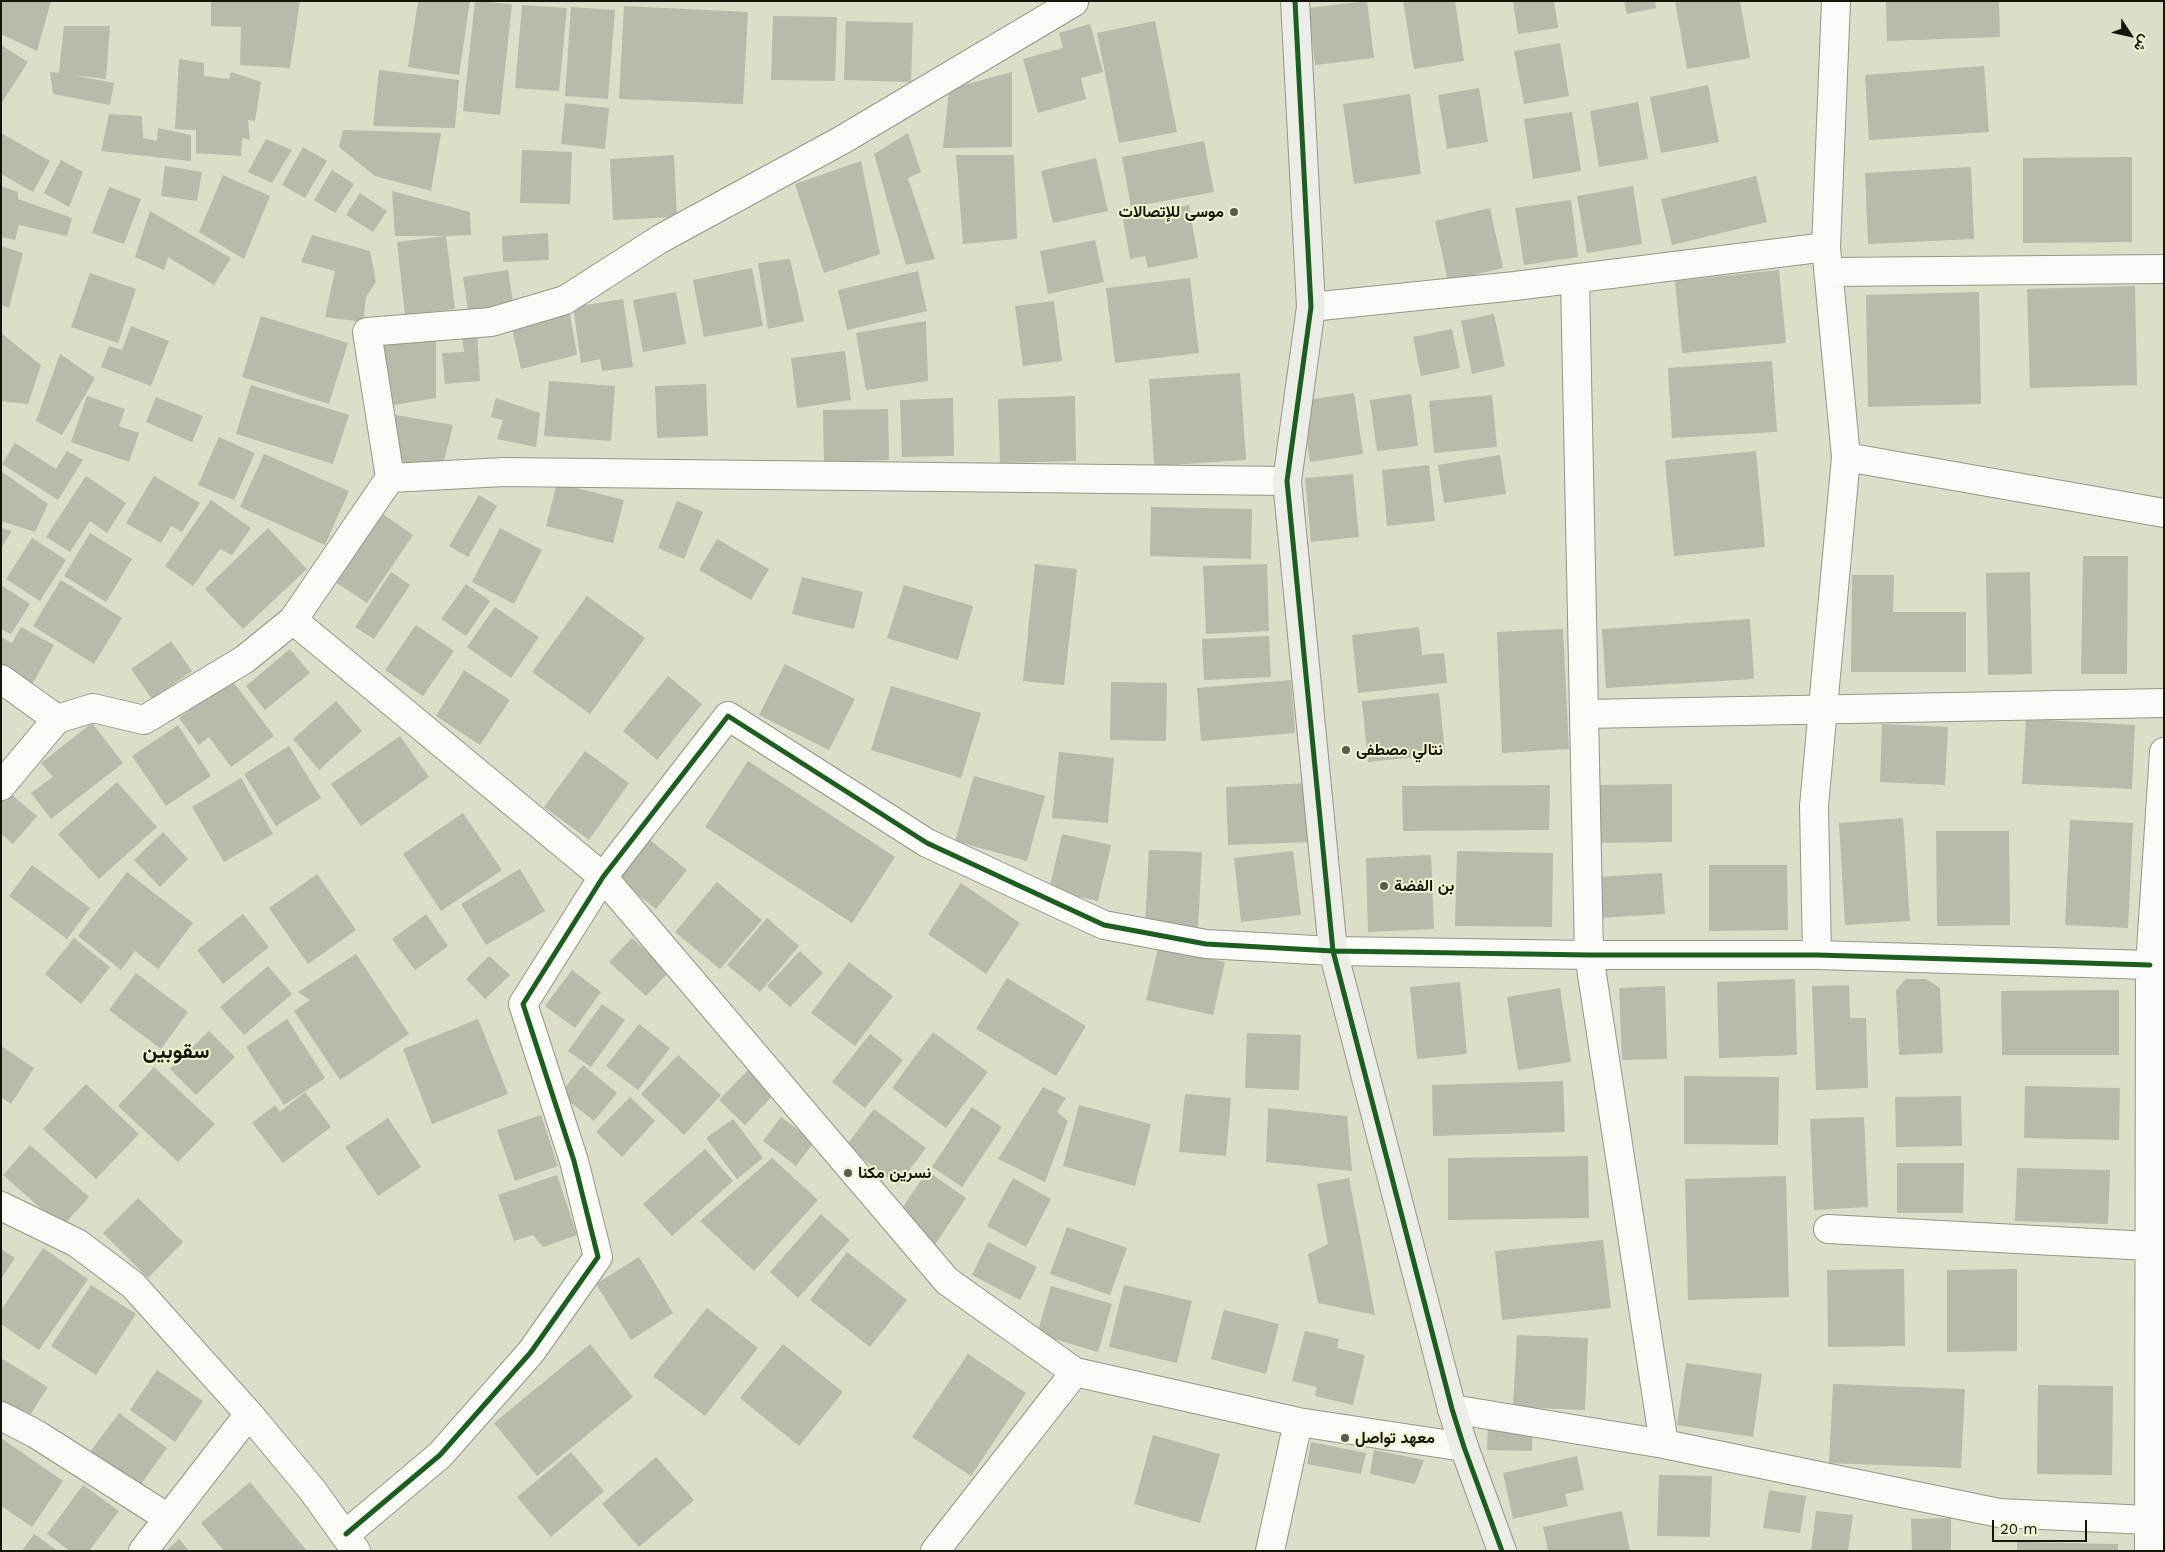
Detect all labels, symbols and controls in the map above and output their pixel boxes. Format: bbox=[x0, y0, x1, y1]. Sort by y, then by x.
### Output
north arrow bbox=[2105, 10, 2155, 60]
text: ش bbox=[2131, 32, 2154, 55]
place label: موسى للإتصالات bbox=[1119, 202, 1224, 222]
marker: موسى للإتصالات bbox=[1228, 206, 1240, 218]
place label: نتالي مصطفى bbox=[1356, 740, 1443, 760]
marker: نتالي مصطفى bbox=[1340, 744, 1352, 756]
place label: بن الفضة bbox=[1394, 876, 1454, 896]
marker: بن الفضة bbox=[1378, 880, 1390, 892]
district label: سقوبين bbox=[143, 1039, 209, 1065]
place label: نسرين مكنا bbox=[858, 1163, 931, 1183]
marker: نسرين مكنا bbox=[842, 1167, 854, 1179]
place label: معهد تواصل bbox=[1355, 1428, 1435, 1448]
marker: معهد تواصل bbox=[1339, 1432, 1351, 1444]
scale bar bbox=[1995, 1510, 2090, 1542]
text: 20 m bbox=[2000, 1520, 2038, 1538]

